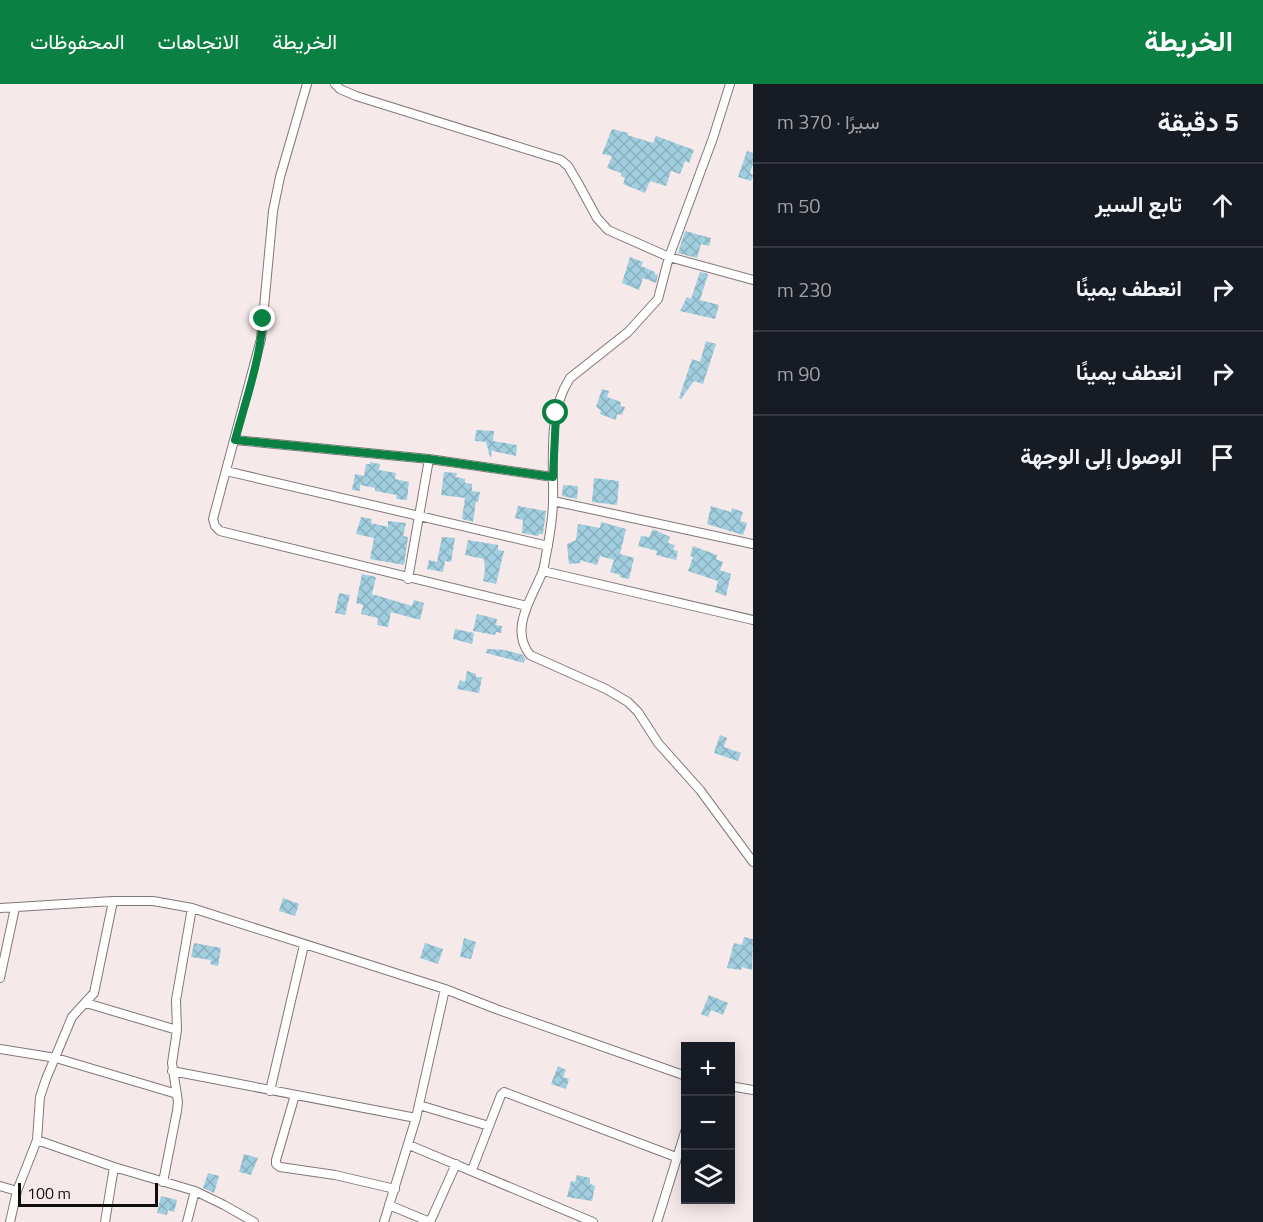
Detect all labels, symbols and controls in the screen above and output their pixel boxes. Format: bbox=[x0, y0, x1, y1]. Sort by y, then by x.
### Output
text: الخريطة bbox=[1144, 19, 1233, 62]
text: المحفوظات bbox=[30, 25, 125, 57]
text: الاتجاهات bbox=[158, 25, 239, 57]
text: الخريطة bbox=[272, 25, 337, 57]
text: 5 دقيقة bbox=[1157, 102, 1239, 141]
text: سيرًا · 370 m bbox=[777, 106, 880, 137]
text: تابع السير bbox=[1095, 187, 1182, 221]
icon: ahead bbox=[1206, 189, 1239, 222]
text: 50 m bbox=[777, 190, 821, 221]
text: انعطف يمينًا bbox=[1076, 271, 1182, 305]
icon: right bbox=[1206, 273, 1239, 306]
text: 230 m bbox=[777, 274, 832, 305]
route end bbox=[249, 305, 275, 331]
text: انعطف يمينًا bbox=[1076, 355, 1182, 389]
icon: right bbox=[1206, 357, 1239, 390]
text: 90 m bbox=[777, 358, 821, 389]
route start bbox=[542, 399, 568, 425]
text: الوصول إلى الوجهة bbox=[1020, 439, 1182, 473]
icon: arrive bbox=[1206, 441, 1239, 474]
map controls bbox=[681, 1042, 735, 1204]
button: + bbox=[681, 1042, 735, 1096]
button: − bbox=[681, 1096, 735, 1150]
button: layers bbox=[681, 1150, 735, 1204]
scale bar bbox=[18, 1180, 158, 1208]
text: 100 m bbox=[27, 1181, 71, 1205]

